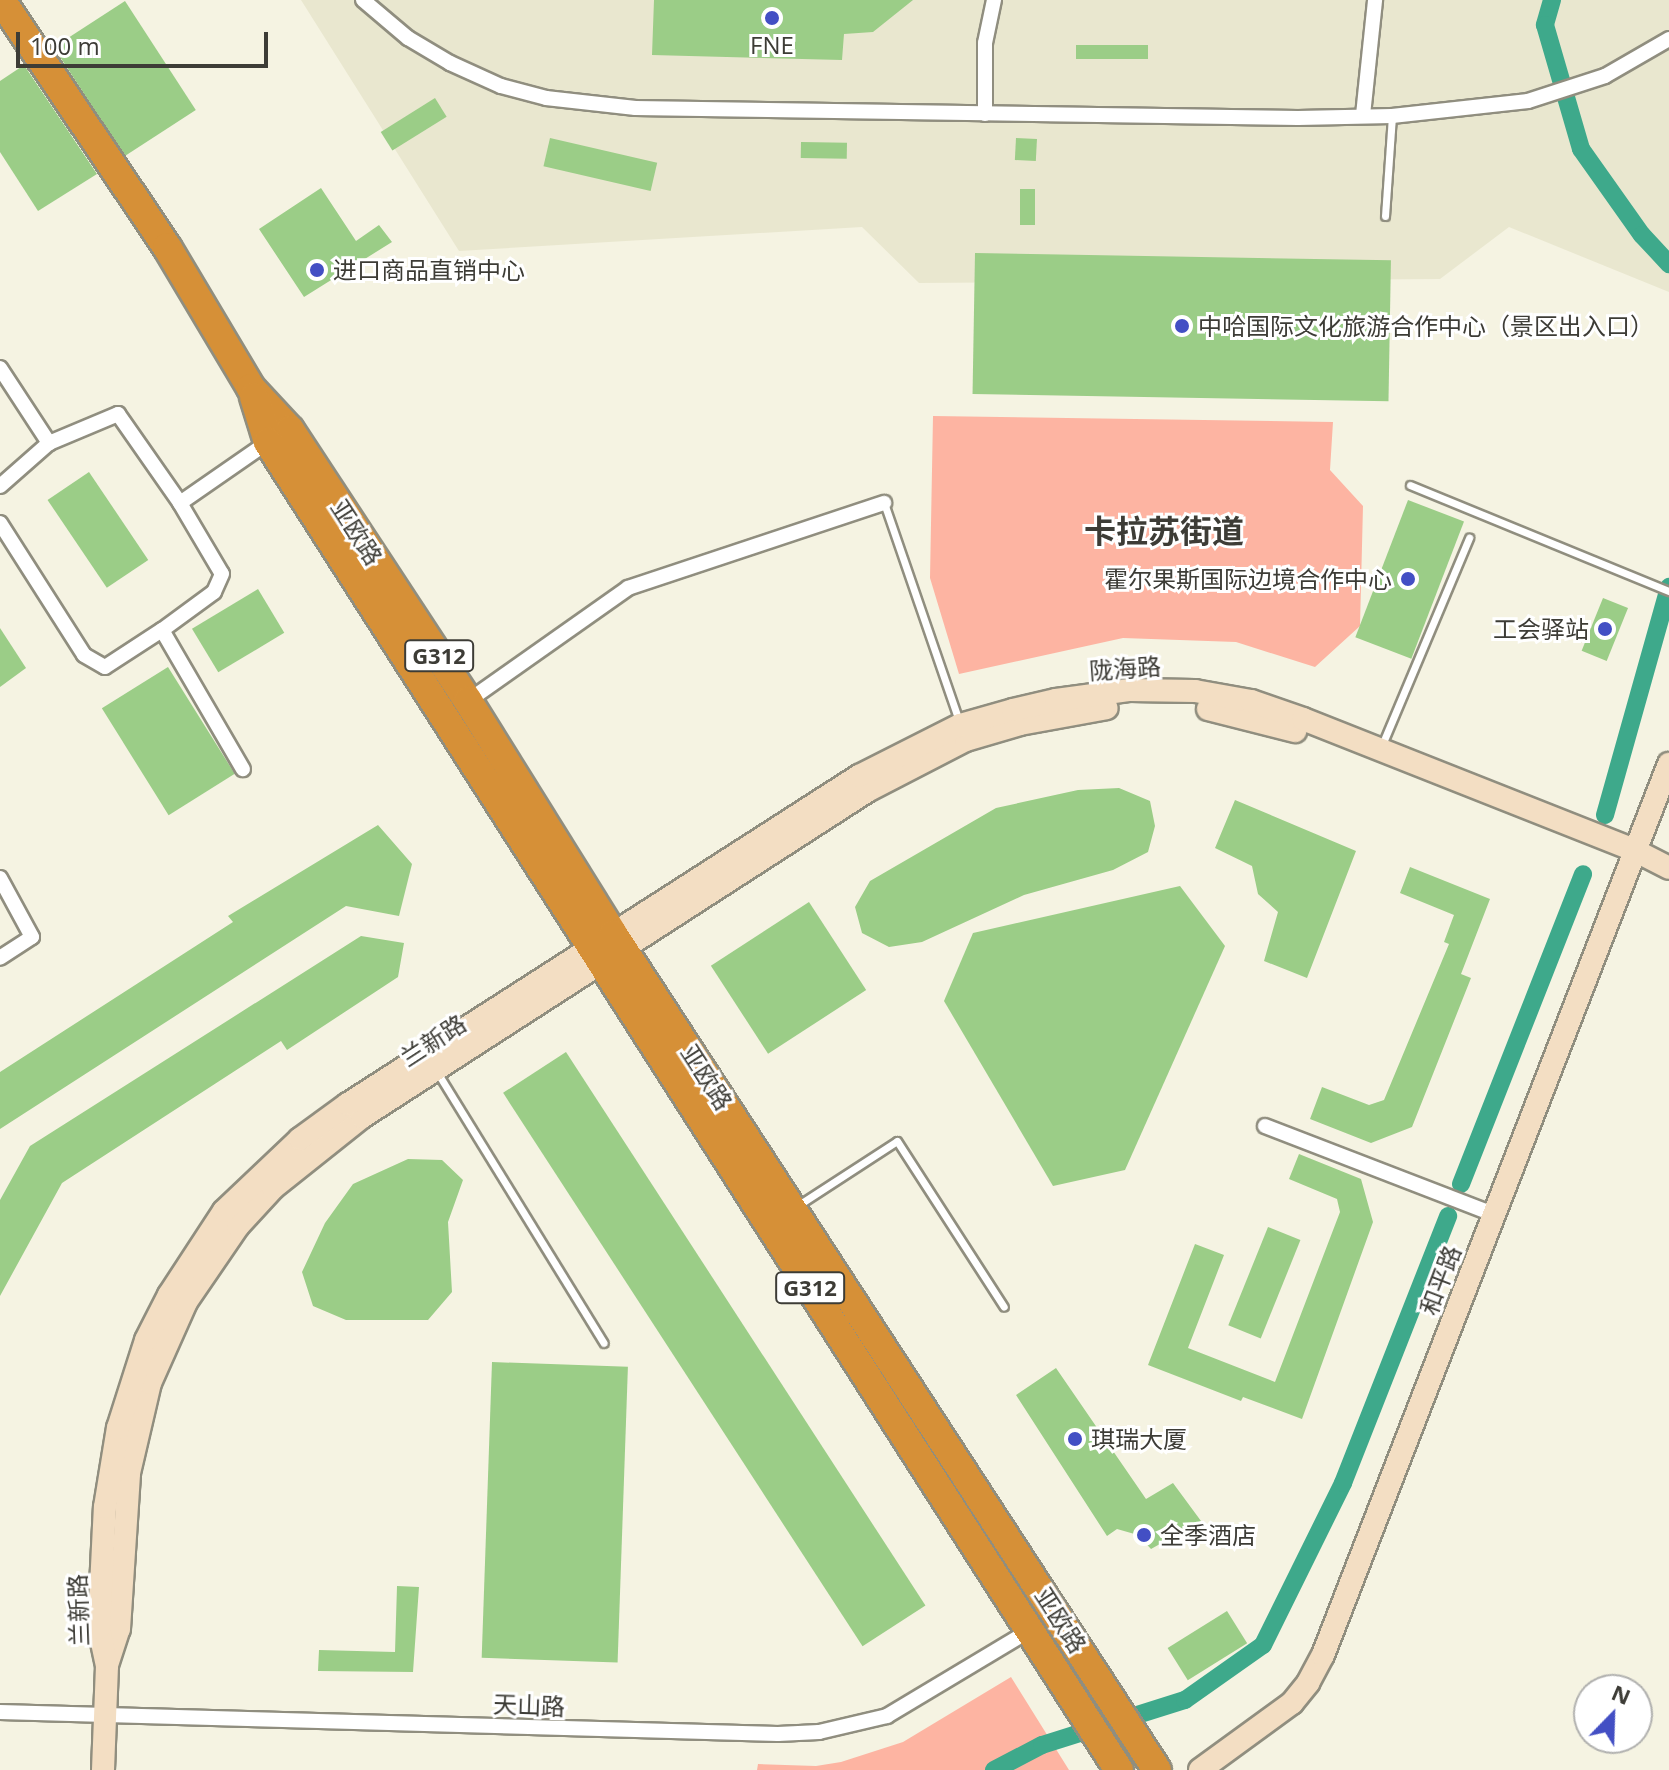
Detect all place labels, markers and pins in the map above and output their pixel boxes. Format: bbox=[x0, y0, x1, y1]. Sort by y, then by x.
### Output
marker: FNE bbox=[763, 9, 781, 27]
place label: FNE bbox=[750, 31, 794, 59]
place label: 进口商品直销中心 bbox=[333, 256, 525, 284]
marker: 进口商品直销中心 bbox=[308, 261, 326, 279]
place label: 中哈国际文化旅游合作中心（景区出入口） bbox=[1198, 312, 1654, 340]
marker: 中哈国际文化旅游合作中心（景区出入口） bbox=[1173, 317, 1191, 335]
place label: 霍尔果斯国际边境合作中心 bbox=[1104, 565, 1392, 593]
marker: 霍尔果斯国际边境合作中心 bbox=[1399, 570, 1417, 588]
place label: 工会驿站 bbox=[1493, 615, 1589, 643]
marker: 工会驿站 bbox=[1596, 620, 1614, 638]
place label: 琪瑞大厦 bbox=[1091, 1425, 1187, 1453]
marker: 琪瑞大厦 bbox=[1066, 1430, 1084, 1448]
place label: 全季酒店 bbox=[1160, 1521, 1256, 1549]
marker: 全季酒店 bbox=[1135, 1526, 1153, 1544]

